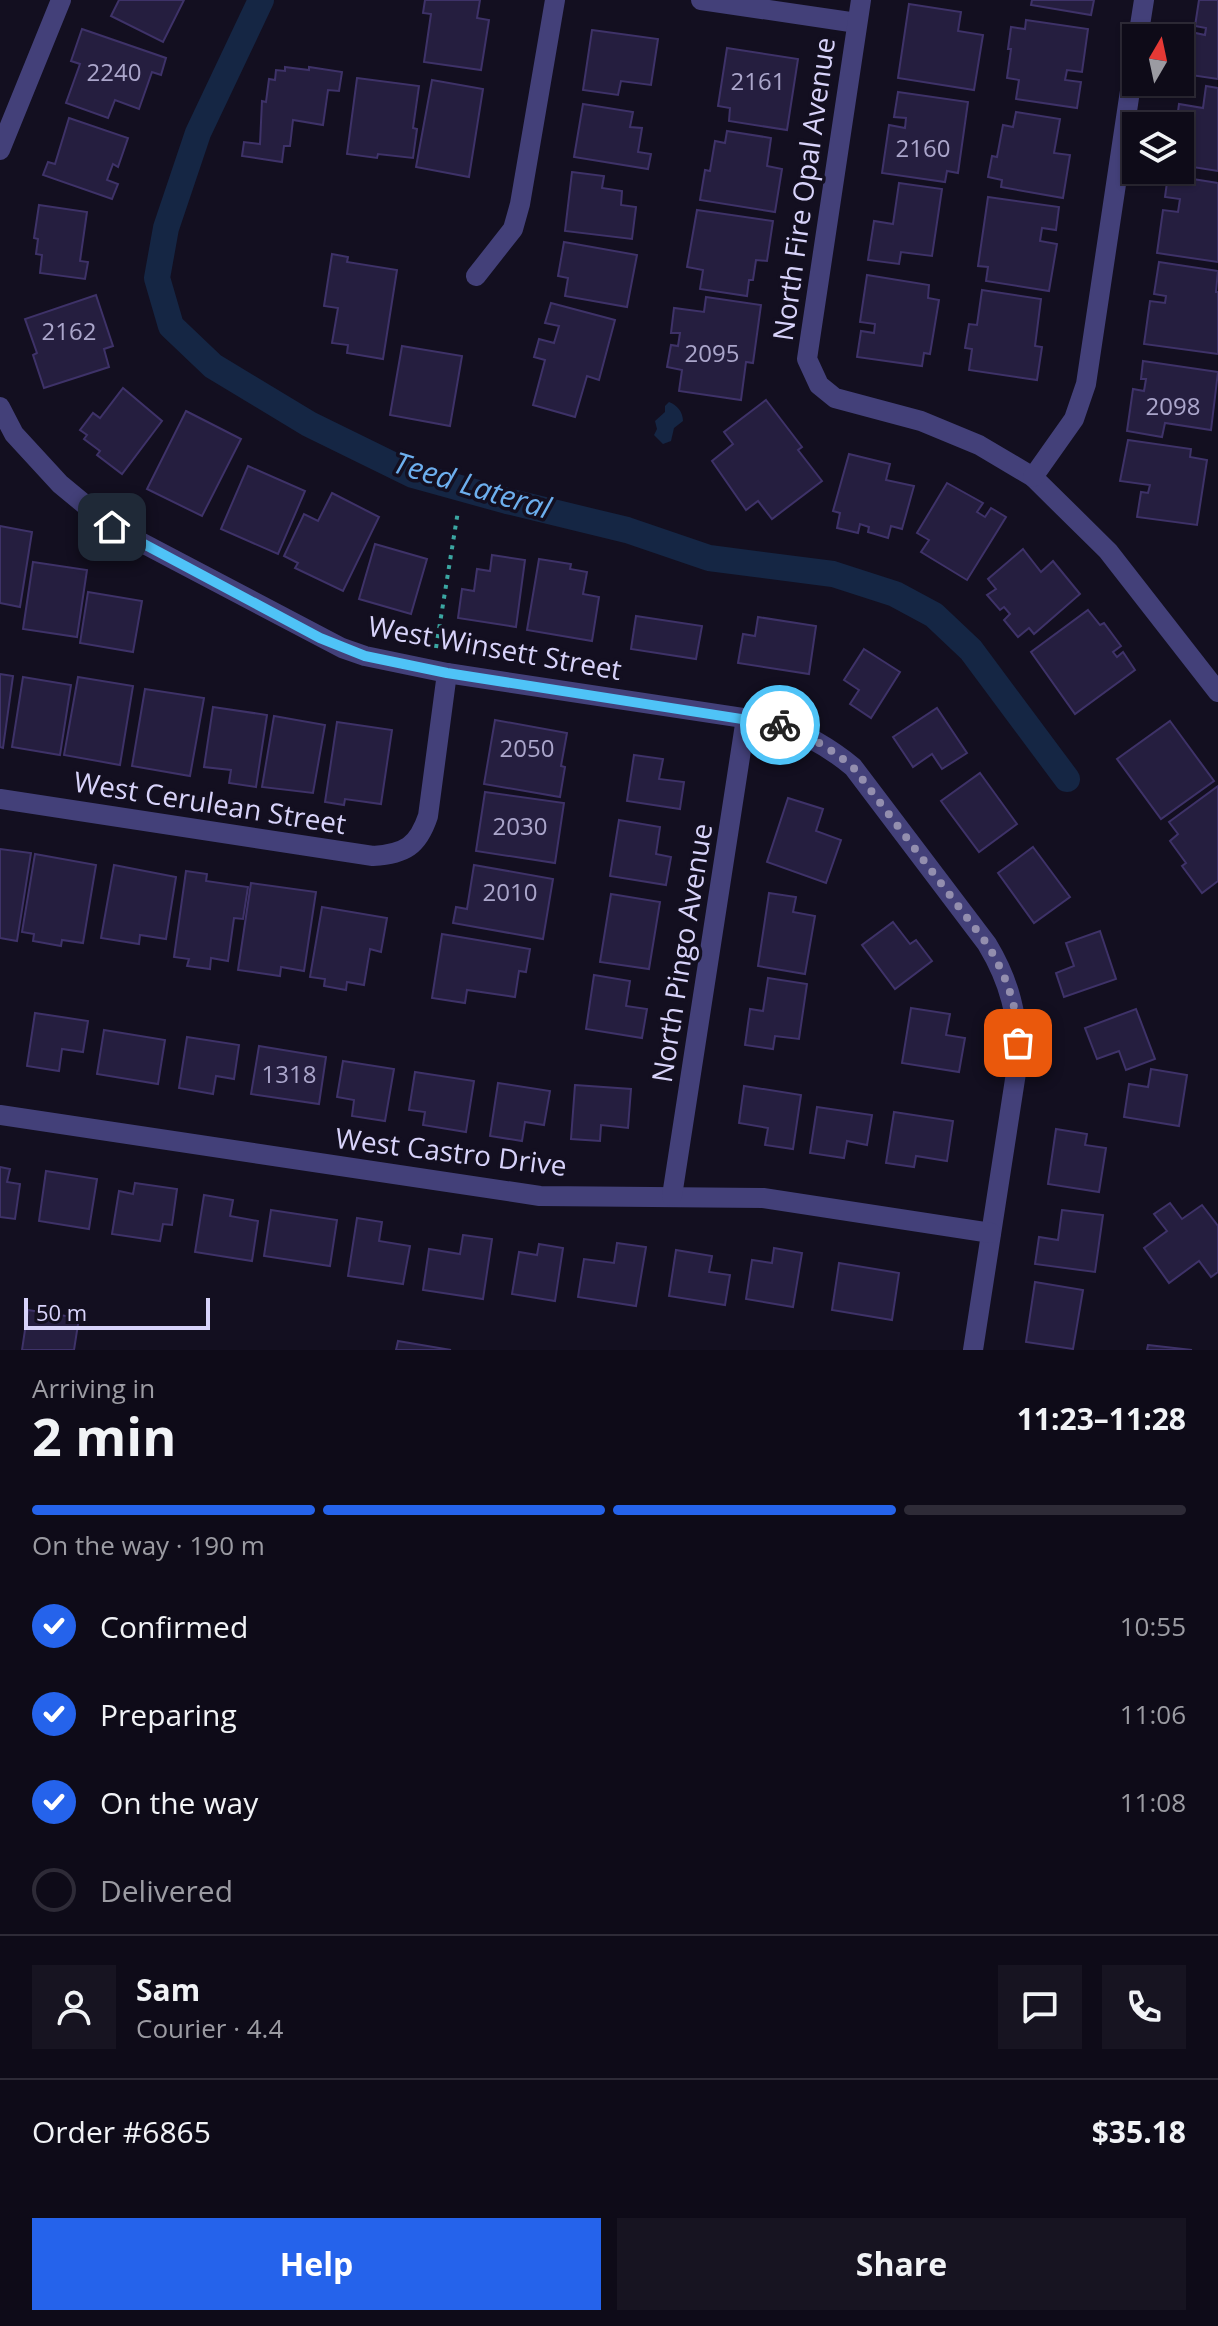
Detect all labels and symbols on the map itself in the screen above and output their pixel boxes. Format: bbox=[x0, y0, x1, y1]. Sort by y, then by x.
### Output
north arrow bbox=[1122, 24, 1194, 96]
street label: North Fire Opal Avenue bbox=[763, 35, 843, 343]
house number: 2240 bbox=[87, 55, 141, 88]
house number: 2161 bbox=[731, 64, 785, 97]
house number: 2160 bbox=[896, 131, 950, 164]
house number: 2162 bbox=[42, 314, 96, 347]
house number: 2095 bbox=[685, 336, 739, 369]
house number: 2098 bbox=[1146, 389, 1200, 422]
water label: Teed Lateral bbox=[389, 441, 558, 528]
pin bbox=[78, 493, 146, 561]
street label: West Winsett Street bbox=[365, 606, 625, 688]
courier bbox=[740, 685, 820, 765]
house number: 2050 bbox=[500, 731, 554, 764]
street label: West Cerulean Street bbox=[71, 762, 349, 842]
house number: 2030 bbox=[493, 809, 547, 842]
street label: North Pingo Avenue bbox=[642, 821, 720, 1085]
house number: 2010 bbox=[483, 875, 537, 908]
pin bbox=[984, 1009, 1052, 1077]
house number: 1318 bbox=[262, 1057, 316, 1090]
street label: West Castro Drive bbox=[333, 1118, 569, 1184]
scale bar bbox=[24, 1294, 210, 1330]

